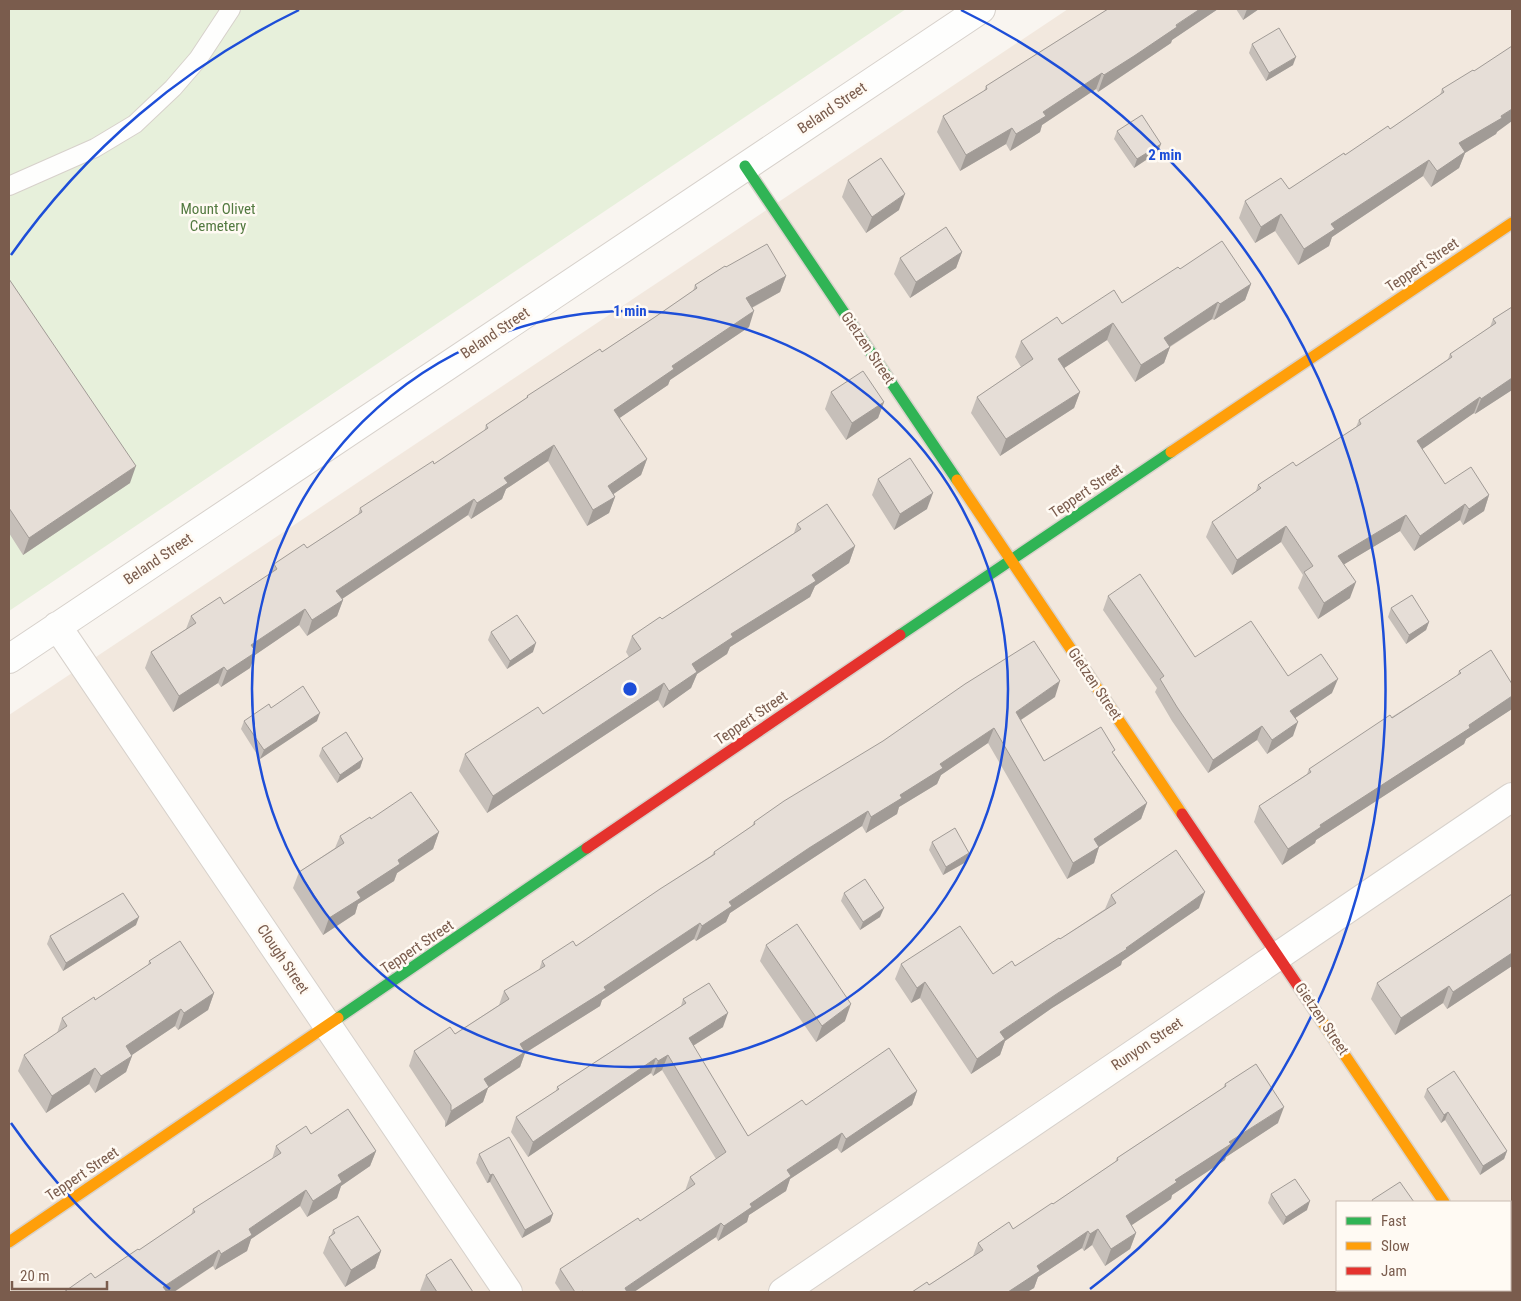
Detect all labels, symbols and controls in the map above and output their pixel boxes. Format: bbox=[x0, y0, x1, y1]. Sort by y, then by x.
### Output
street label: Beland Street bbox=[794, 78, 870, 138]
text: 2 min bbox=[1148, 146, 1182, 164]
park label: Mount Olivet Cemetery bbox=[181, 200, 255, 235]
street label: Teppert Street bbox=[1382, 234, 1462, 296]
text: 1 min bbox=[613, 302, 647, 320]
street label: Beland Street bbox=[457, 303, 533, 363]
street label: Gietzen Street bbox=[837, 309, 899, 387]
street label: Teppert Street bbox=[1046, 460, 1126, 522]
street label: Beland Street bbox=[120, 529, 196, 589]
street label: Gietzen Street bbox=[1064, 645, 1126, 723]
centre of rings bbox=[621, 680, 639, 698]
street label: Teppert Street bbox=[711, 687, 791, 749]
street label: Teppert Street bbox=[377, 916, 457, 978]
street label: Clough Street bbox=[253, 921, 313, 997]
street label: Gietzen Street bbox=[1291, 980, 1353, 1058]
street label: Runyon Street bbox=[1108, 1014, 1186, 1074]
street label: Teppert Street bbox=[42, 1143, 122, 1205]
legend bbox=[1336, 1201, 1511, 1291]
text: Fast bbox=[1381, 1212, 1406, 1230]
text: Slow bbox=[1381, 1237, 1410, 1255]
scale bar bbox=[12, 1258, 108, 1290]
text: Jam bbox=[1381, 1262, 1407, 1280]
text: 20 m bbox=[20, 1267, 50, 1285]

